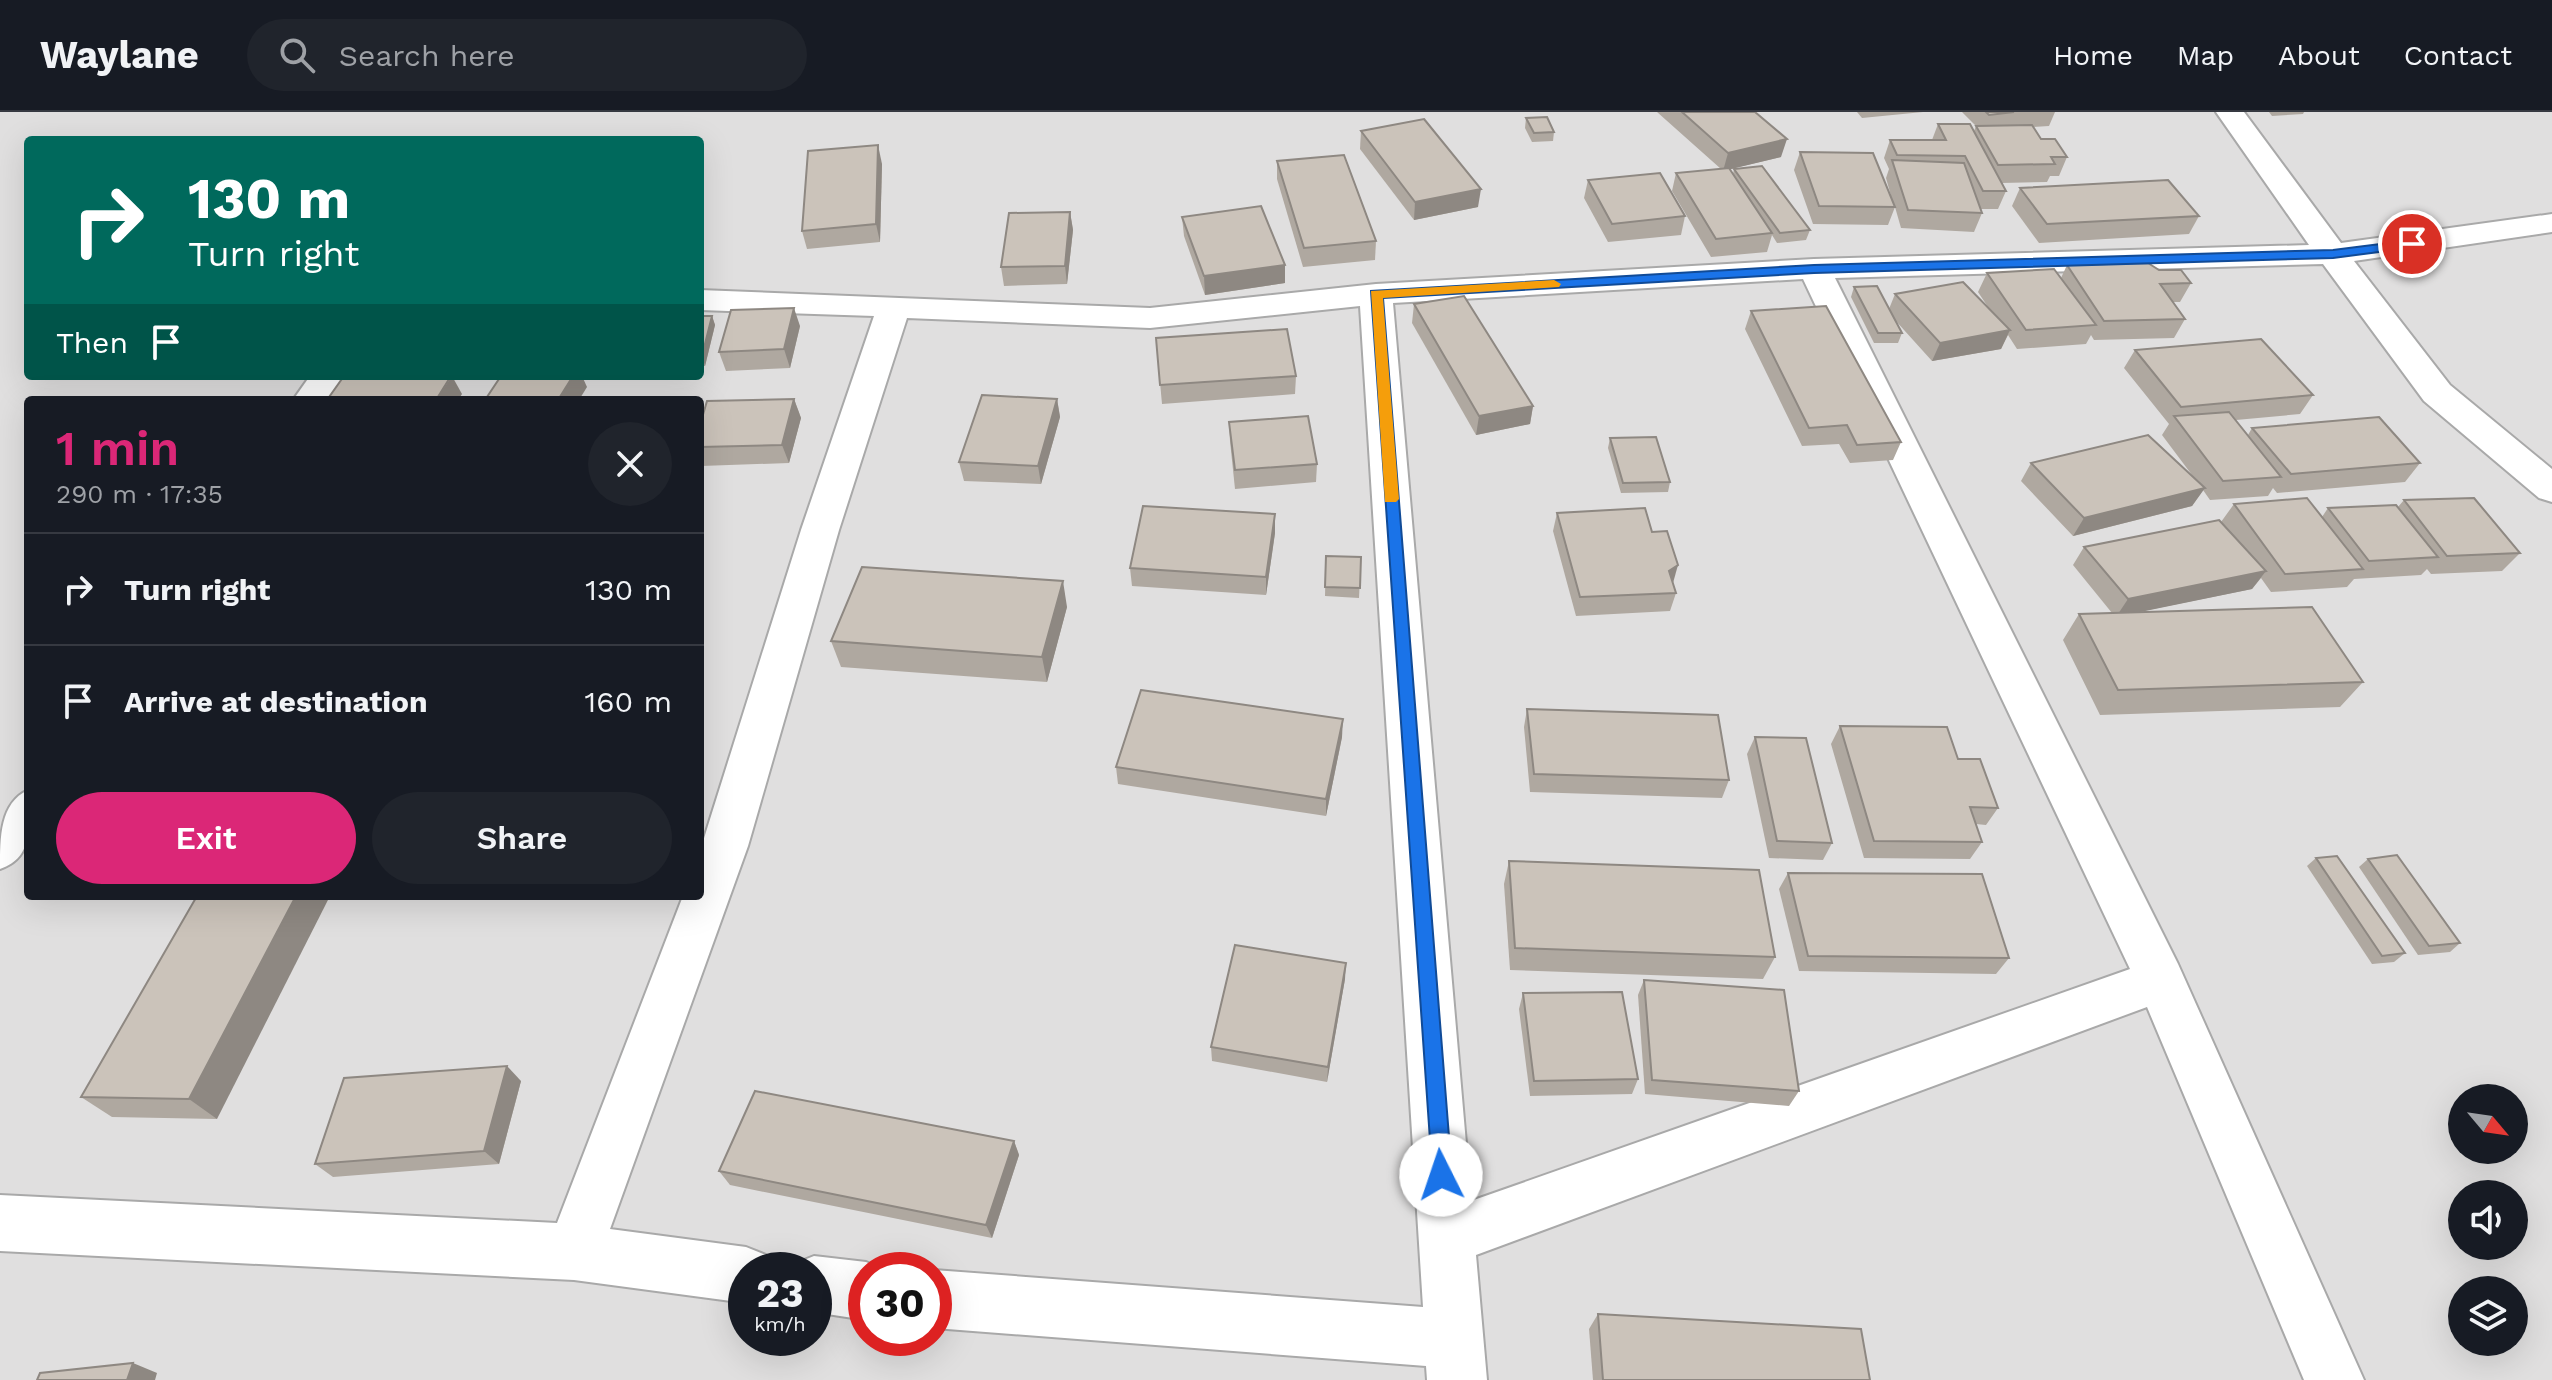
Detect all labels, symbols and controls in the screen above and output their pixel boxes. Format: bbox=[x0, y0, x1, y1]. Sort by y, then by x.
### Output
search box bbox=[247, 19, 807, 91]
text: Waylane bbox=[40, 33, 199, 77]
icon: search bbox=[275, 33, 319, 77]
text: Search here bbox=[339, 38, 515, 73]
text: Home bbox=[2053, 39, 2133, 72]
text: Map bbox=[2177, 39, 2234, 72]
text: About bbox=[2278, 39, 2360, 72]
text: Contact bbox=[2404, 39, 2512, 72]
text: 130 m bbox=[188, 166, 350, 232]
icon: right bbox=[56, 168, 160, 272]
pin bbox=[2378, 210, 2446, 278]
icon: arrive bbox=[2390, 222, 2434, 266]
text: Turn right bbox=[188, 233, 359, 275]
icon: arrive bbox=[144, 320, 188, 364]
text: Then bbox=[56, 325, 128, 360]
text: 1 min bbox=[56, 420, 179, 477]
button: close bbox=[588, 422, 672, 506]
text: 290 m · 17:35 bbox=[56, 479, 223, 509]
icon: right bbox=[56, 567, 100, 611]
text: Turn right bbox=[124, 572, 270, 607]
text: 130 m bbox=[585, 572, 672, 607]
icon: arrive bbox=[56, 679, 100, 723]
text: Arrive at destination bbox=[124, 684, 428, 719]
text: 160 m bbox=[585, 684, 672, 719]
button: Exit bbox=[56, 792, 356, 884]
button: Share bbox=[372, 792, 672, 884]
north arrow bbox=[2448, 1084, 2528, 1164]
map controls bbox=[2448, 1084, 2528, 1356]
position arrow bbox=[1399, 1133, 1483, 1217]
button: sound bbox=[2448, 1180, 2528, 1260]
speed limit sign: 30 bbox=[848, 1252, 952, 1356]
text: 23 bbox=[756, 1270, 804, 1317]
button: layers bbox=[2448, 1276, 2528, 1356]
text: km/h bbox=[754, 1312, 806, 1336]

